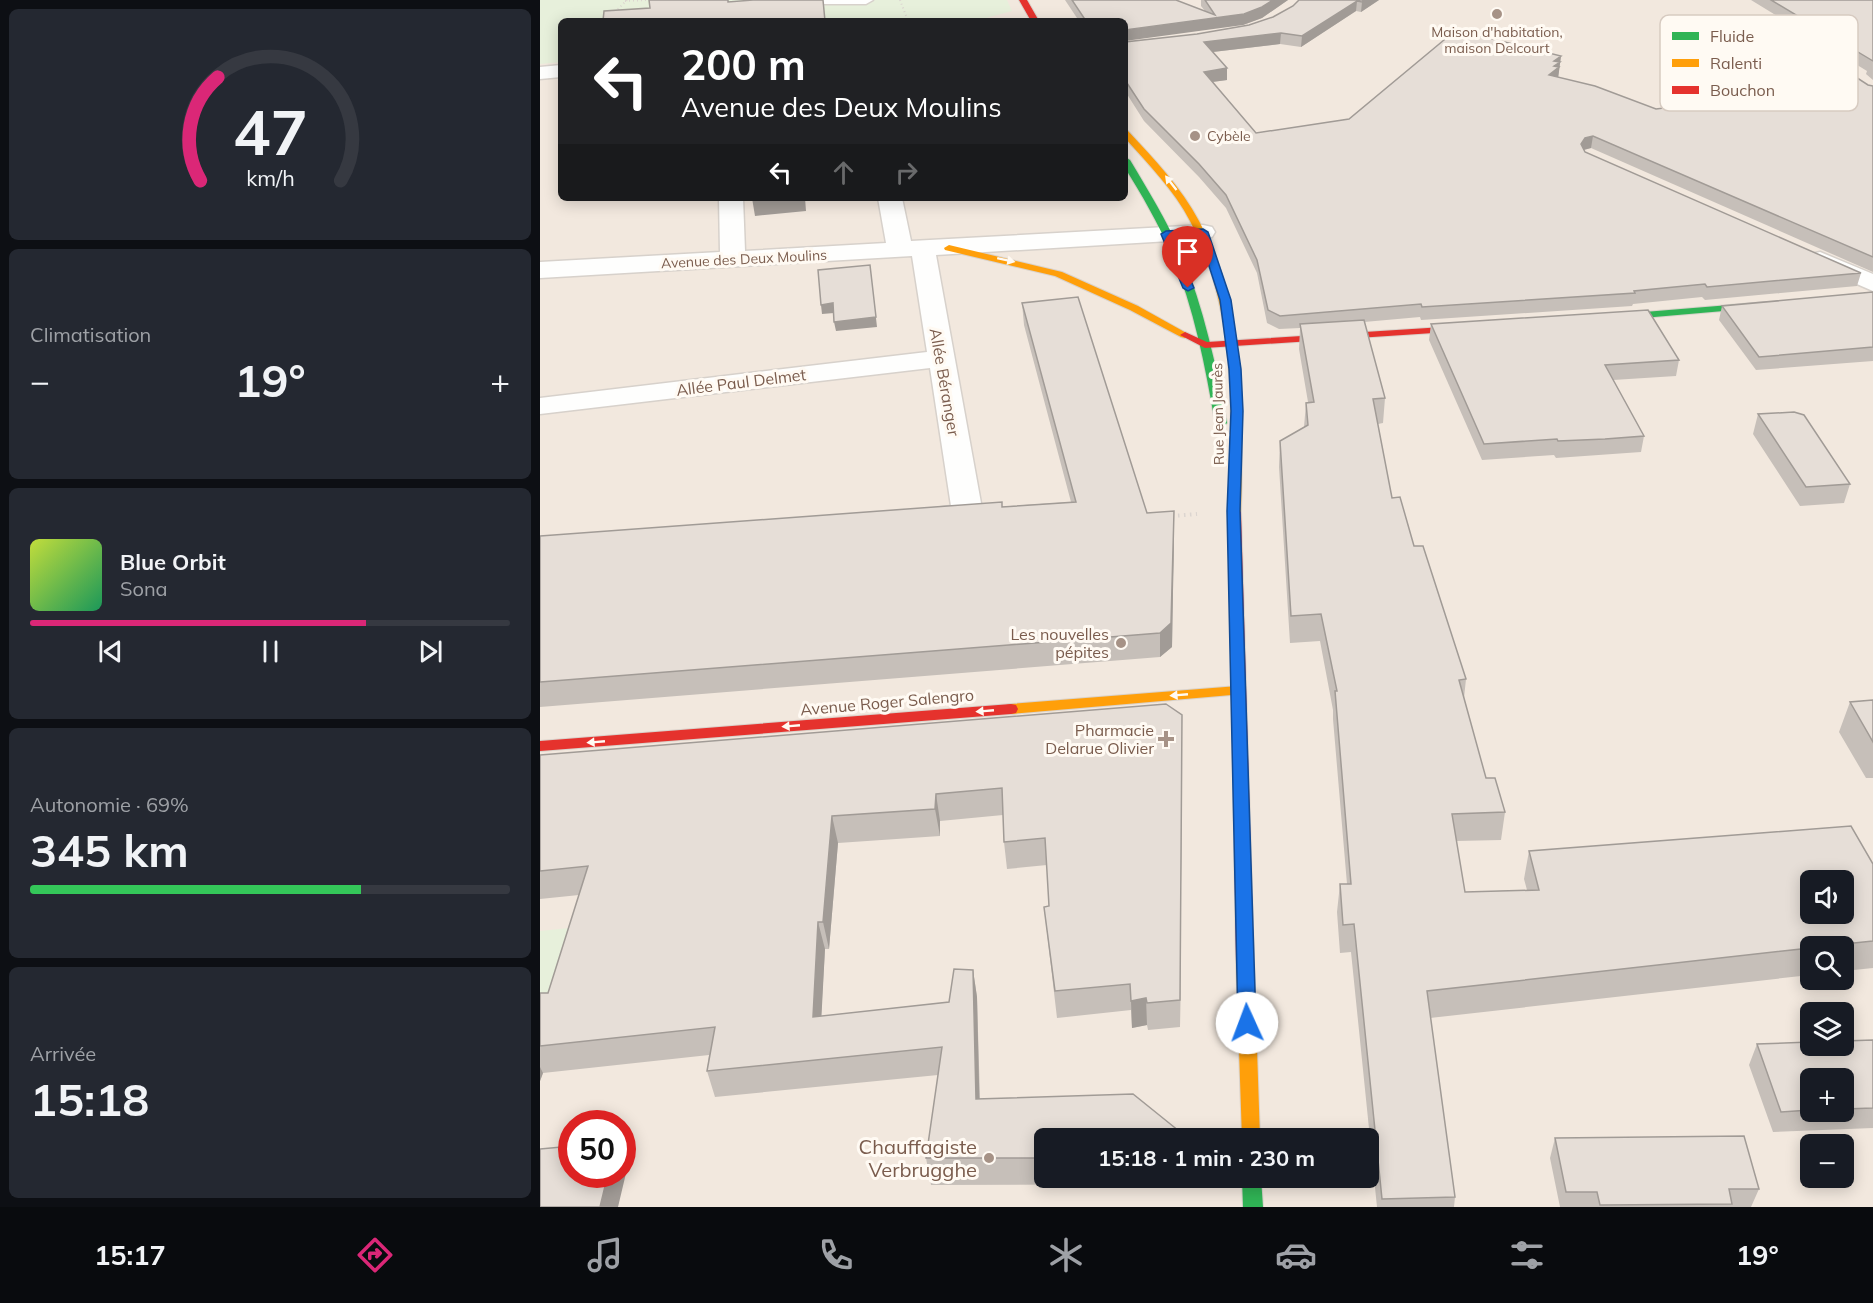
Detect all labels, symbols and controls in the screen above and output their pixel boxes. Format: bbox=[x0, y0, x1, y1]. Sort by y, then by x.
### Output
marker: Maison d'habitation, maison Delcourt bbox=[1490, 7, 1504, 21]
legend bbox=[1660, 15, 1858, 111]
place label: Maison d'habitation, maison Delcourt bbox=[1431, 23, 1563, 57]
text: Fluide bbox=[1710, 26, 1754, 46]
text: 200 m bbox=[681, 38, 806, 91]
icon: left bbox=[582, 42, 660, 120]
text: Ralenti bbox=[1710, 53, 1762, 73]
text: Bouchon bbox=[1710, 80, 1775, 100]
text: Avenue des Deux Moulins bbox=[681, 90, 1002, 124]
text: 47 bbox=[233, 92, 307, 171]
place label: Cybèle bbox=[1207, 127, 1251, 145]
marker: Cybèle bbox=[1188, 129, 1202, 143]
icon: left bbox=[764, 156, 797, 189]
icon: ahead bbox=[827, 156, 860, 189]
icon: right bbox=[890, 156, 923, 189]
text: km/h bbox=[246, 165, 294, 192]
one-way arrow bbox=[1164, 175, 1177, 191]
pin bbox=[1162, 226, 1213, 288]
icon: arrive bbox=[1171, 235, 1204, 268]
street label: Avenue des Deux Moulins bbox=[661, 246, 828, 272]
one-way arrow bbox=[997, 256, 1016, 265]
text: Climatisation bbox=[30, 322, 151, 347]
street label: Allée Béranger bbox=[926, 326, 964, 438]
text: 19° bbox=[234, 352, 306, 408]
text: − bbox=[30, 360, 50, 401]
text: + bbox=[490, 360, 510, 401]
street label: Rue Jean Jaurès bbox=[1208, 363, 1228, 465]
street label: Allée Paul Delmet bbox=[675, 364, 807, 400]
text: Blue Orbit bbox=[120, 548, 226, 576]
text: Sona bbox=[120, 576, 168, 601]
place label: Les nouvelles pépites bbox=[1010, 624, 1109, 662]
icon: previous bbox=[94, 635, 127, 668]
icon: pause bbox=[254, 635, 287, 668]
icon: next bbox=[414, 635, 447, 668]
marker: Les nouvelles pépites bbox=[1114, 636, 1128, 650]
street label: Avenue Roger Salengro bbox=[799, 684, 975, 720]
one-way arrow bbox=[1170, 690, 1189, 700]
one-way arrow bbox=[975, 706, 994, 716]
place label: Pharmacie Delarue Olivier bbox=[1045, 720, 1154, 758]
one-way arrow bbox=[781, 721, 800, 731]
marker: Pharmacie Delarue Olivier bbox=[1159, 732, 1173, 746]
one-way arrow bbox=[587, 737, 606, 747]
text: Autonomie · 69% bbox=[30, 792, 189, 817]
text: 345 km bbox=[30, 822, 189, 878]
map controls bbox=[1800, 870, 1854, 1188]
button: sound bbox=[1800, 870, 1854, 924]
button: search bbox=[1800, 936, 1854, 990]
position arrow bbox=[1215, 991, 1279, 1055]
button: layers bbox=[1800, 1002, 1854, 1056]
text: Arrivée bbox=[30, 1041, 96, 1066]
button: + bbox=[1800, 1068, 1854, 1122]
text: 15:18 bbox=[30, 1071, 149, 1127]
speed limit sign: 50 bbox=[558, 1110, 636, 1188]
place label: Chauffagiste Verbrugghe bbox=[859, 1134, 977, 1182]
button: − bbox=[1800, 1134, 1854, 1188]
text: 15:18 · 1 min · 230 m bbox=[1098, 1144, 1315, 1172]
marker: Chauffagiste Verbrugghe bbox=[982, 1151, 996, 1165]
icon: directions bbox=[354, 1234, 396, 1276]
icon: music bbox=[584, 1234, 626, 1276]
icon: phone bbox=[815, 1234, 857, 1276]
icon: climate bbox=[1045, 1234, 1087, 1276]
icon: car bbox=[1275, 1234, 1317, 1276]
icon: filters bbox=[1506, 1234, 1548, 1276]
text: 15:17 bbox=[94, 1238, 166, 1272]
text: 19° bbox=[1736, 1238, 1779, 1272]

